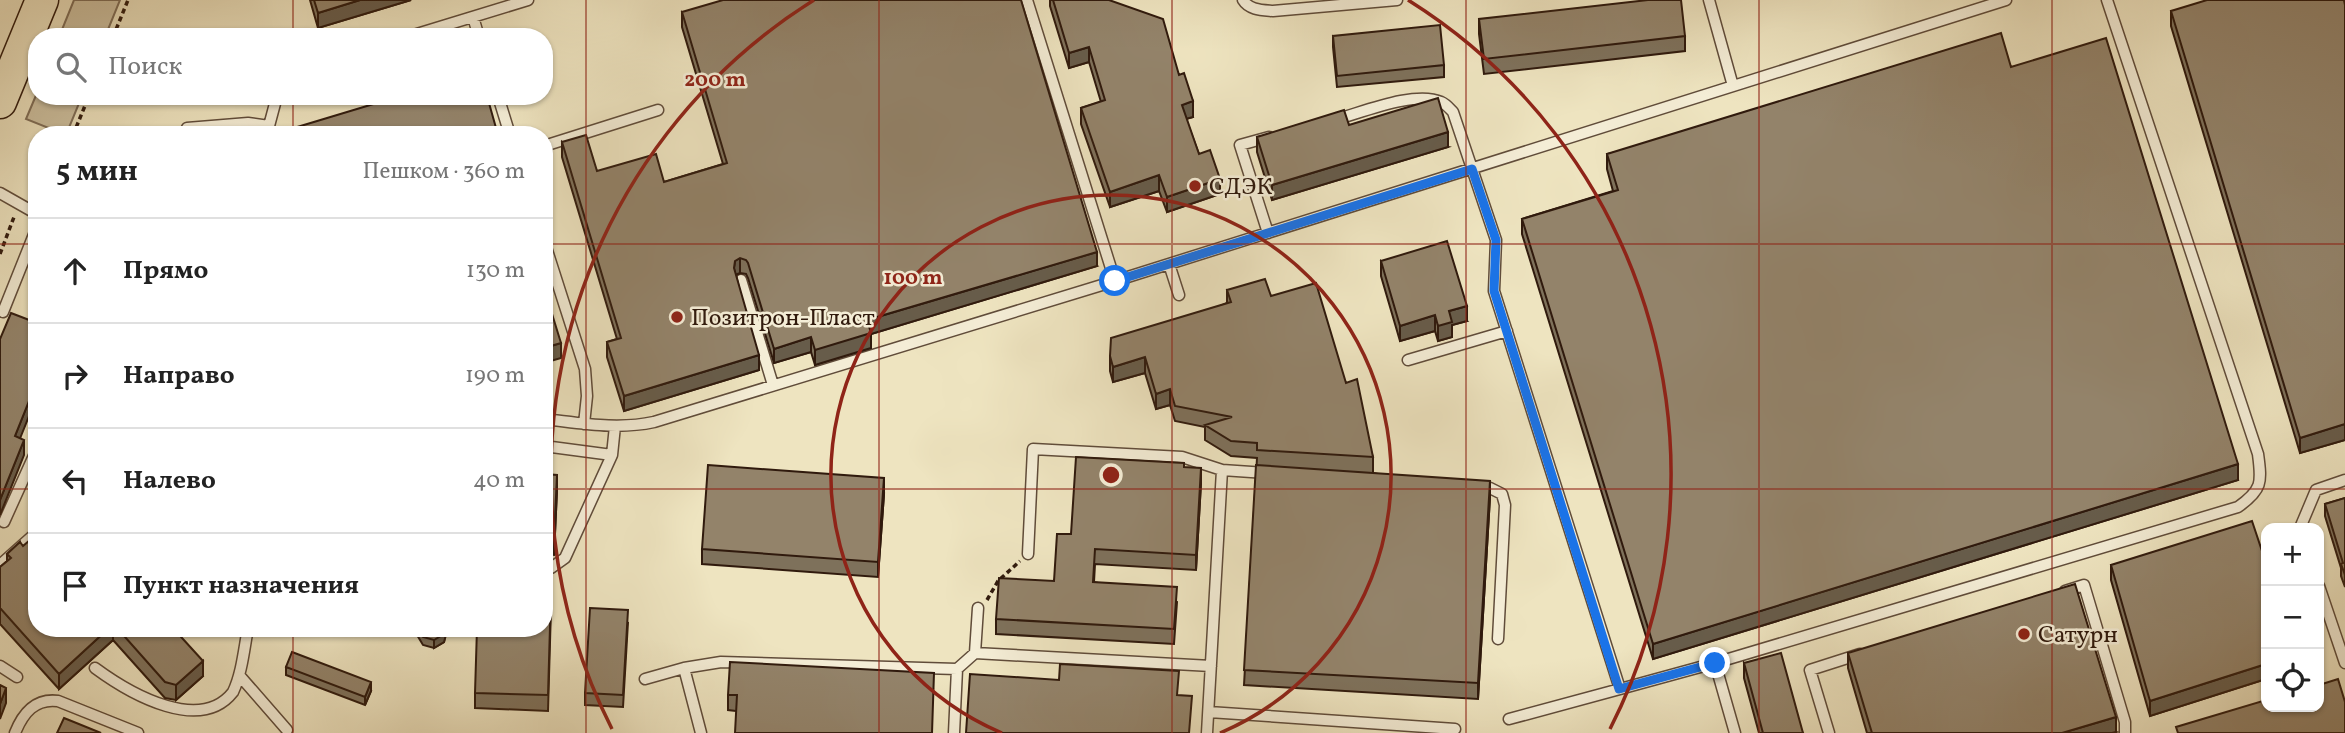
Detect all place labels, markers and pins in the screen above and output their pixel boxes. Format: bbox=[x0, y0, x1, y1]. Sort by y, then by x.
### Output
place label: СДЭК bbox=[1209, 171, 1273, 205]
marker: СДЭК bbox=[1187, 178, 1203, 194]
place label: Позитрон-Пласт bbox=[691, 302, 875, 336]
marker: Позитрон-Пласт bbox=[669, 309, 685, 325]
centre of rings bbox=[1099, 463, 1123, 487]
place label: Сатурн bbox=[2038, 619, 2118, 653]
marker: Сатурн bbox=[2016, 626, 2032, 642]

